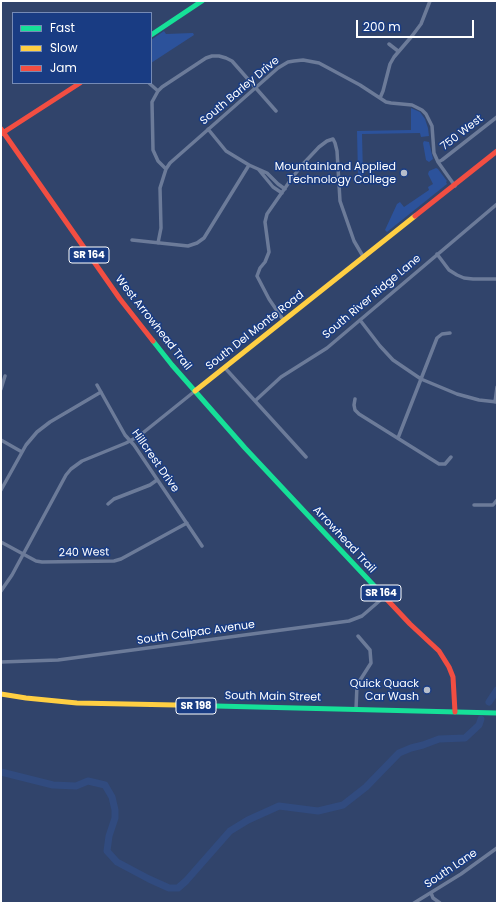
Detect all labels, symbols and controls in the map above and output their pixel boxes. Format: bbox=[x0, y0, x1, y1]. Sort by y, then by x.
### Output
legend bbox=[12, 12, 152, 84]
scale bar bbox=[358, 12, 476, 38]
text: 200 m bbox=[363, 18, 401, 35]
text: Fast bbox=[50, 19, 75, 36]
text: Slow bbox=[50, 39, 78, 56]
street label: South Barley Drive bbox=[198, 54, 282, 128]
text: Jam bbox=[50, 59, 77, 76]
street label: 750 West bbox=[438, 112, 486, 154]
place label: Mountainland Applied Technology College bbox=[275, 160, 396, 186]
marker: Mountainland Applied Technology College bbox=[399, 168, 409, 178]
road number: SR 164 bbox=[69, 247, 109, 263]
street label: South River Ridge Lane bbox=[320, 252, 424, 342]
street label: West Arrowhead Trail bbox=[112, 273, 194, 373]
street label: South Del Monte Road bbox=[203, 289, 307, 373]
street label: Hillcrest Drive bbox=[128, 427, 182, 495]
street label: Arrowhead Trail bbox=[310, 504, 378, 576]
street label: 240 West bbox=[59, 546, 109, 560]
road number: SR 164 bbox=[361, 585, 401, 601]
street label: South Calpac Avenue bbox=[136, 618, 256, 648]
place label: Quick Quack Car Wash bbox=[350, 677, 419, 703]
marker: Quick Quack Car Wash bbox=[422, 685, 432, 695]
street label: South Main Street bbox=[225, 690, 321, 704]
road number: SR 198 bbox=[176, 698, 216, 714]
street label: South Lane bbox=[422, 847, 480, 891]

